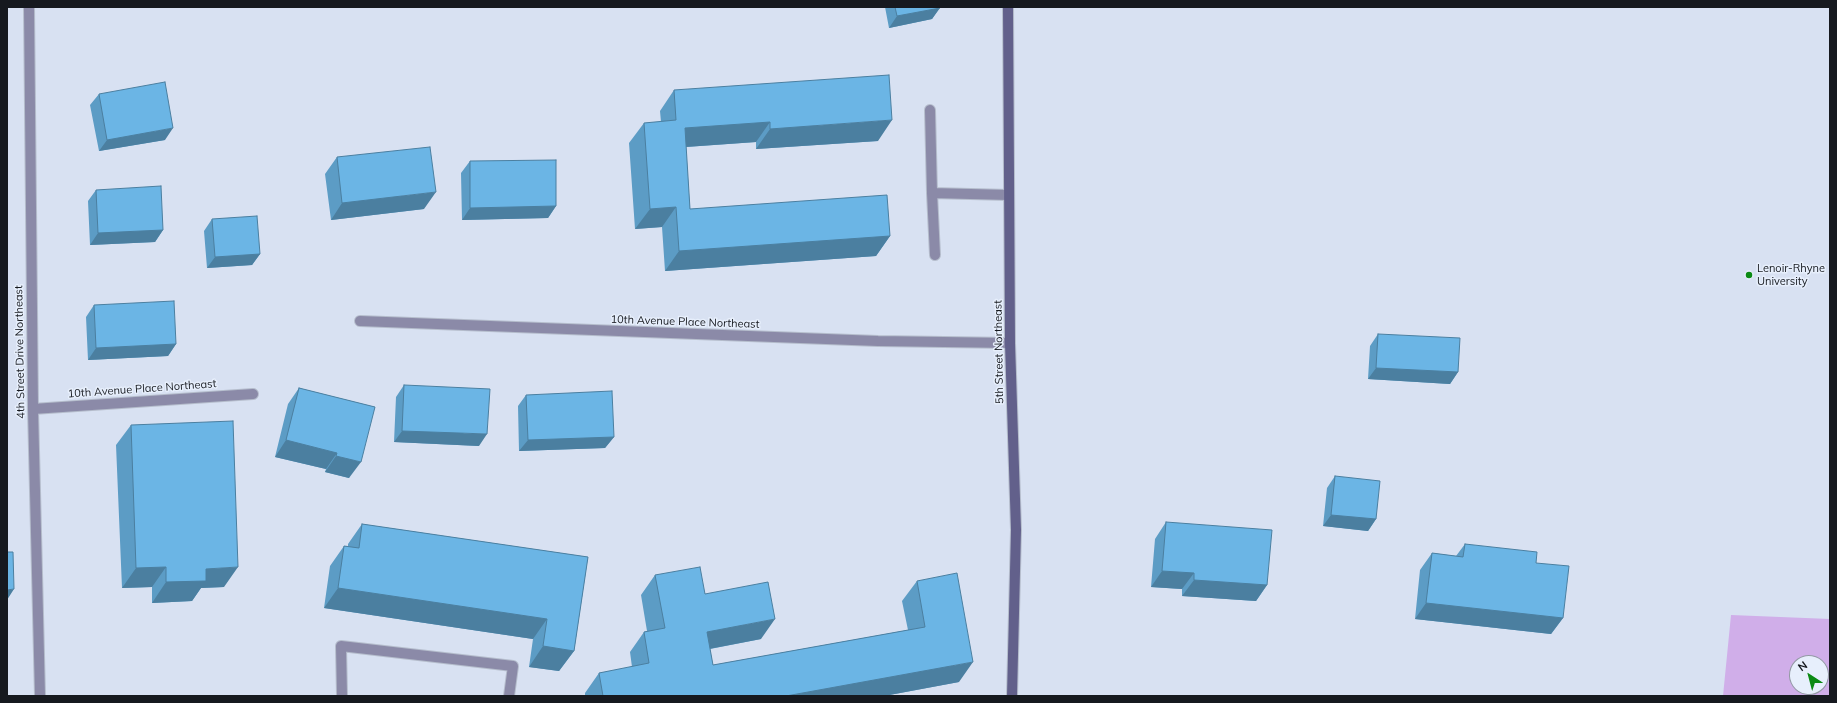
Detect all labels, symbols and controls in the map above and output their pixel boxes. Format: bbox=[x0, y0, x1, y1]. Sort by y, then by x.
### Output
place label: Lenoir-Rhyne University bbox=[1757, 262, 1825, 288]
marker: Lenoir-Rhyne University bbox=[1744, 270, 1754, 280]
street label: 4th Street Drive Northeast bbox=[12, 285, 28, 419]
street label: 5th Street Northeast bbox=[991, 300, 1007, 404]
street label: 10th Avenue Place Northeast bbox=[610, 313, 760, 331]
street label: 10th Avenue Place Northeast bbox=[67, 377, 217, 401]
north arrow bbox=[1789, 655, 1829, 695]
text: N bbox=[1795, 658, 1810, 674]

